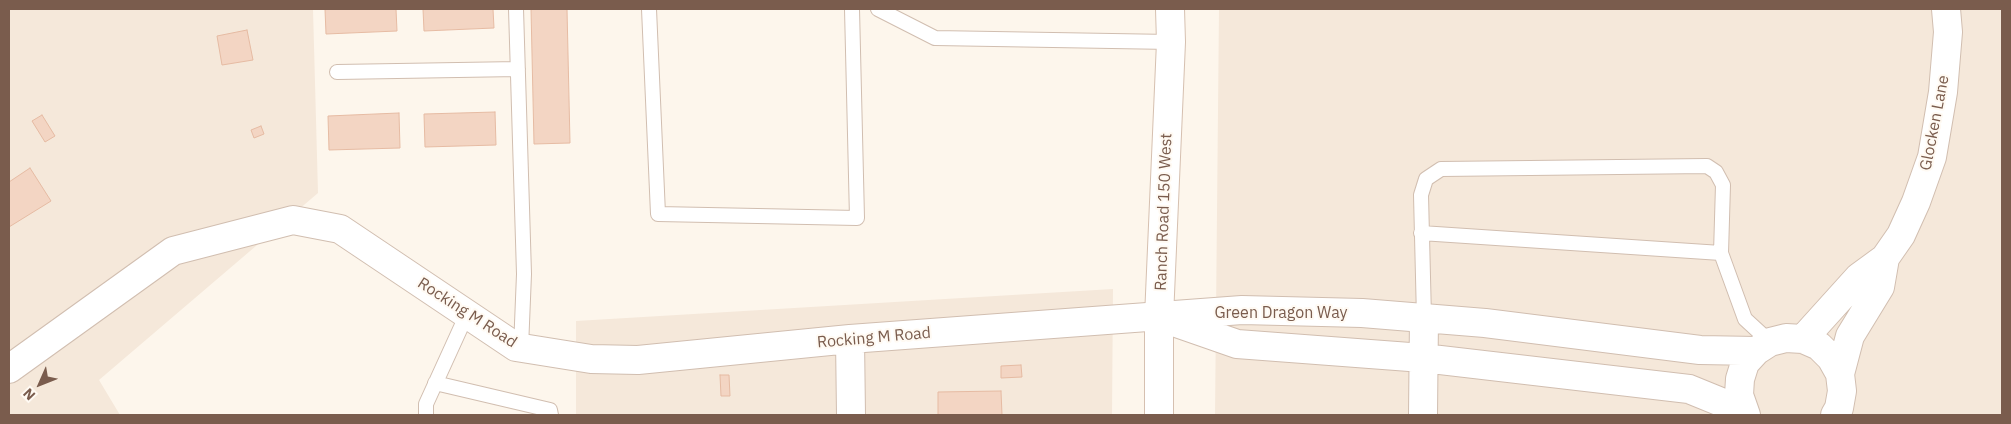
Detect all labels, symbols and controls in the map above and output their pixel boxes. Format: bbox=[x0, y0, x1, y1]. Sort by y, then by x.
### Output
street label: Glocken Lane bbox=[1916, 74, 1954, 172]
street label: Ranch Road 150 West bbox=[1152, 133, 1176, 291]
street label: Rocking M Road bbox=[414, 274, 520, 352]
street label: Green Dragon Way bbox=[1214, 303, 1348, 323]
street label: Rocking M Road bbox=[816, 323, 932, 353]
north arrow bbox=[15, 359, 65, 409]
text: N bbox=[19, 385, 39, 404]

